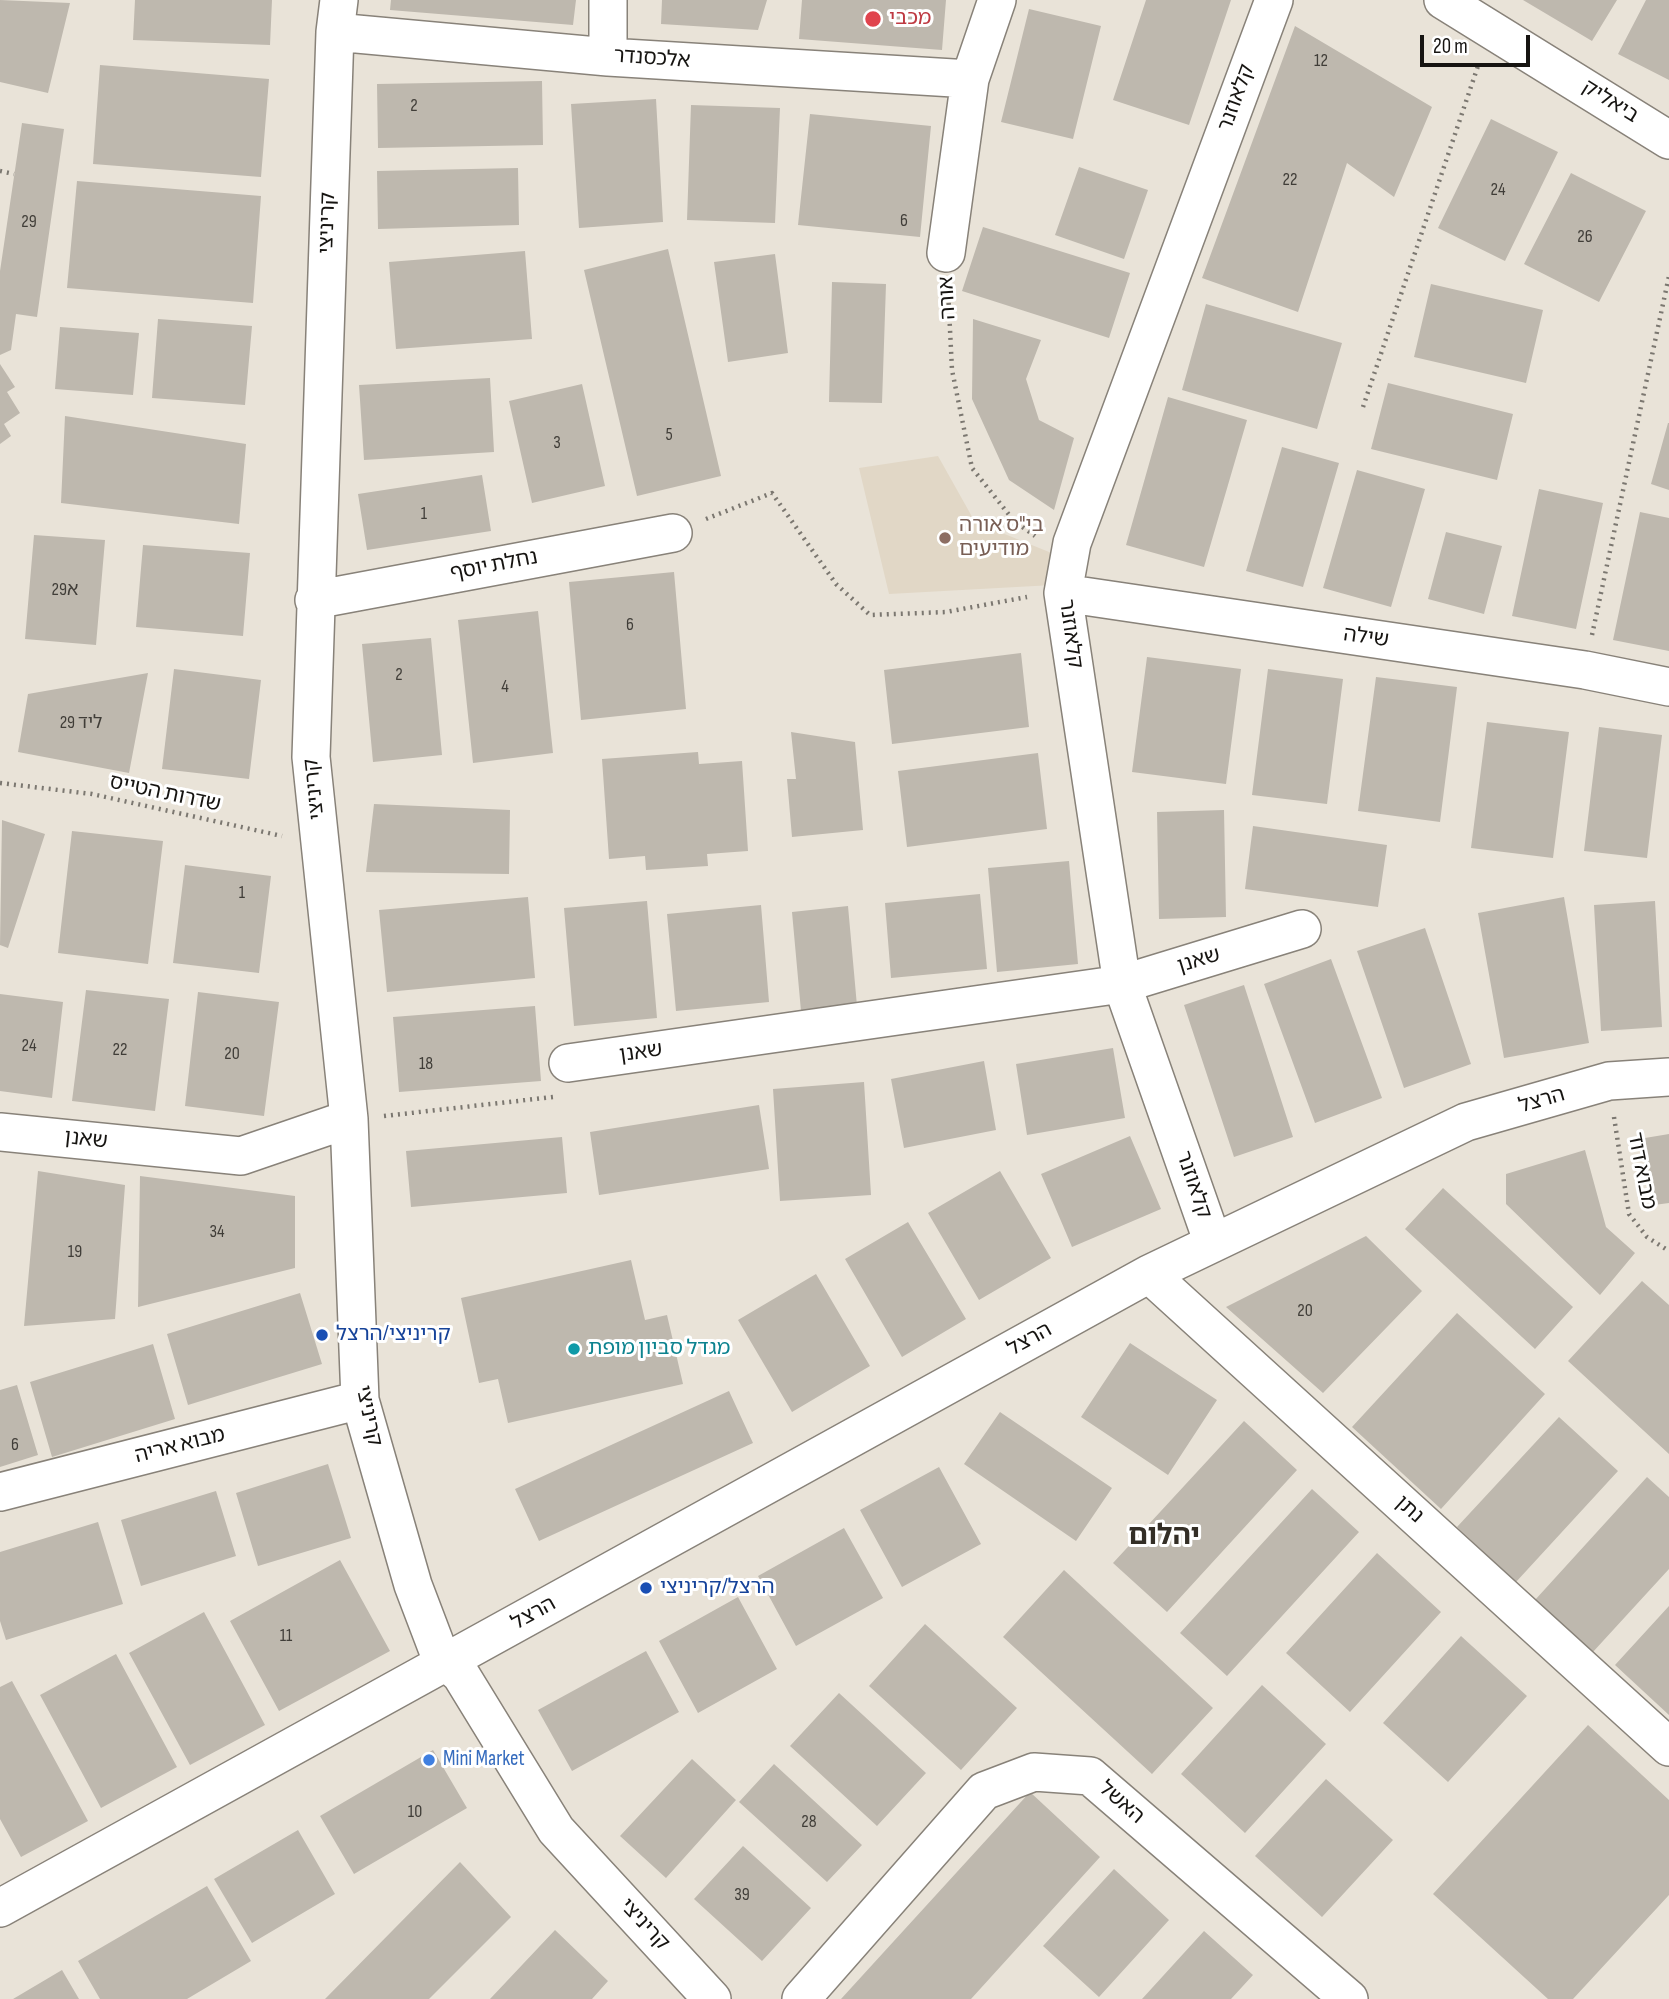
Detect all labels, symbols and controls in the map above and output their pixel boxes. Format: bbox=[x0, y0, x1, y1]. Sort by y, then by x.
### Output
place label: מכבי bbox=[889, 6, 931, 32]
marker: מכבי bbox=[863, 9, 883, 29]
scale bar bbox=[1424, 21, 1534, 65]
text: 20 m bbox=[1433, 34, 1468, 59]
street label: אלכסנדר bbox=[613, 44, 691, 74]
house number: 12 bbox=[1314, 50, 1328, 72]
street label: קלאוזנר bbox=[1213, 61, 1261, 135]
street label: ביאליק bbox=[1577, 75, 1643, 129]
house number: 2 bbox=[410, 95, 418, 117]
house number: 22 bbox=[1283, 169, 1297, 191]
house number: 24 bbox=[1491, 179, 1505, 201]
street label: קריניצי bbox=[314, 192, 342, 254]
house number: 6 bbox=[900, 210, 908, 232]
house number: 29 bbox=[21, 211, 37, 233]
house number: 26 bbox=[1577, 226, 1593, 248]
street label: אורה bbox=[934, 276, 962, 320]
house number: 5 bbox=[665, 424, 673, 446]
house number: 3 bbox=[553, 432, 561, 454]
house number: 1 bbox=[421, 503, 427, 525]
place label: בי"ס אורה מודיעים bbox=[959, 513, 1044, 563]
marker: בי"ס אורה מודיעים bbox=[937, 530, 953, 546]
street label: נחלת יוסף bbox=[448, 545, 540, 587]
house number: 29א bbox=[52, 579, 78, 601]
street label: קלאוזנר bbox=[1053, 598, 1087, 670]
house number: 6 bbox=[626, 614, 634, 636]
street label: שילה bbox=[1342, 622, 1390, 654]
house number: 2 bbox=[395, 664, 403, 686]
house number: 4 bbox=[501, 676, 509, 698]
house number: ליד 29 bbox=[60, 712, 102, 734]
street label: קריניצי bbox=[299, 757, 331, 821]
street label: שדרות הטייס bbox=[107, 770, 223, 818]
house number: 1 bbox=[239, 882, 245, 904]
street label: שאנן bbox=[1175, 943, 1223, 979]
house number: 24 bbox=[22, 1035, 36, 1057]
street label: שאנן bbox=[618, 1037, 664, 1069]
house number: 22 bbox=[113, 1039, 127, 1061]
house number: 20 bbox=[224, 1043, 240, 1065]
house number: 18 bbox=[419, 1053, 433, 1075]
street label: הרצל bbox=[1516, 1082, 1568, 1120]
street label: שאנן bbox=[63, 1125, 109, 1155]
street label: מבוא דוד bbox=[1621, 1130, 1661, 1212]
street label: קלאוזנר bbox=[1170, 1148, 1216, 1222]
house number: 34 bbox=[209, 1221, 225, 1243]
house number: 19 bbox=[68, 1241, 82, 1263]
house number: 20 bbox=[1297, 1300, 1313, 1322]
street label: הרצל bbox=[1003, 1318, 1057, 1362]
place label: קריניצי/הרצל bbox=[336, 1322, 451, 1348]
marker: קריניצי/הרצל bbox=[314, 1327, 330, 1343]
place label: מגדל סביון מופת bbox=[588, 1336, 730, 1362]
marker: מגדל סביון מופת bbox=[566, 1341, 582, 1357]
street label: קריניצי bbox=[349, 1383, 387, 1449]
street label: מבוא אריה bbox=[132, 1423, 228, 1469]
house number: 6 bbox=[11, 1434, 19, 1456]
street label: נתן bbox=[1390, 1491, 1428, 1529]
district label: יהלום bbox=[1128, 1520, 1200, 1554]
place label: הרצל/קריניצי bbox=[660, 1575, 775, 1601]
marker: הרצל/קריניצי bbox=[638, 1580, 654, 1596]
street label: הרצל bbox=[507, 1592, 561, 1636]
house number: 11 bbox=[280, 1625, 292, 1647]
place label: Mini Market bbox=[443, 1747, 525, 1773]
marker: Mini Market bbox=[421, 1752, 437, 1768]
street label: האשל bbox=[1093, 1776, 1149, 1830]
house number: 10 bbox=[408, 1801, 422, 1823]
house number: 28 bbox=[801, 1811, 817, 1833]
house number: 39 bbox=[734, 1884, 750, 1906]
street label: קריניצי bbox=[614, 1894, 674, 1956]

